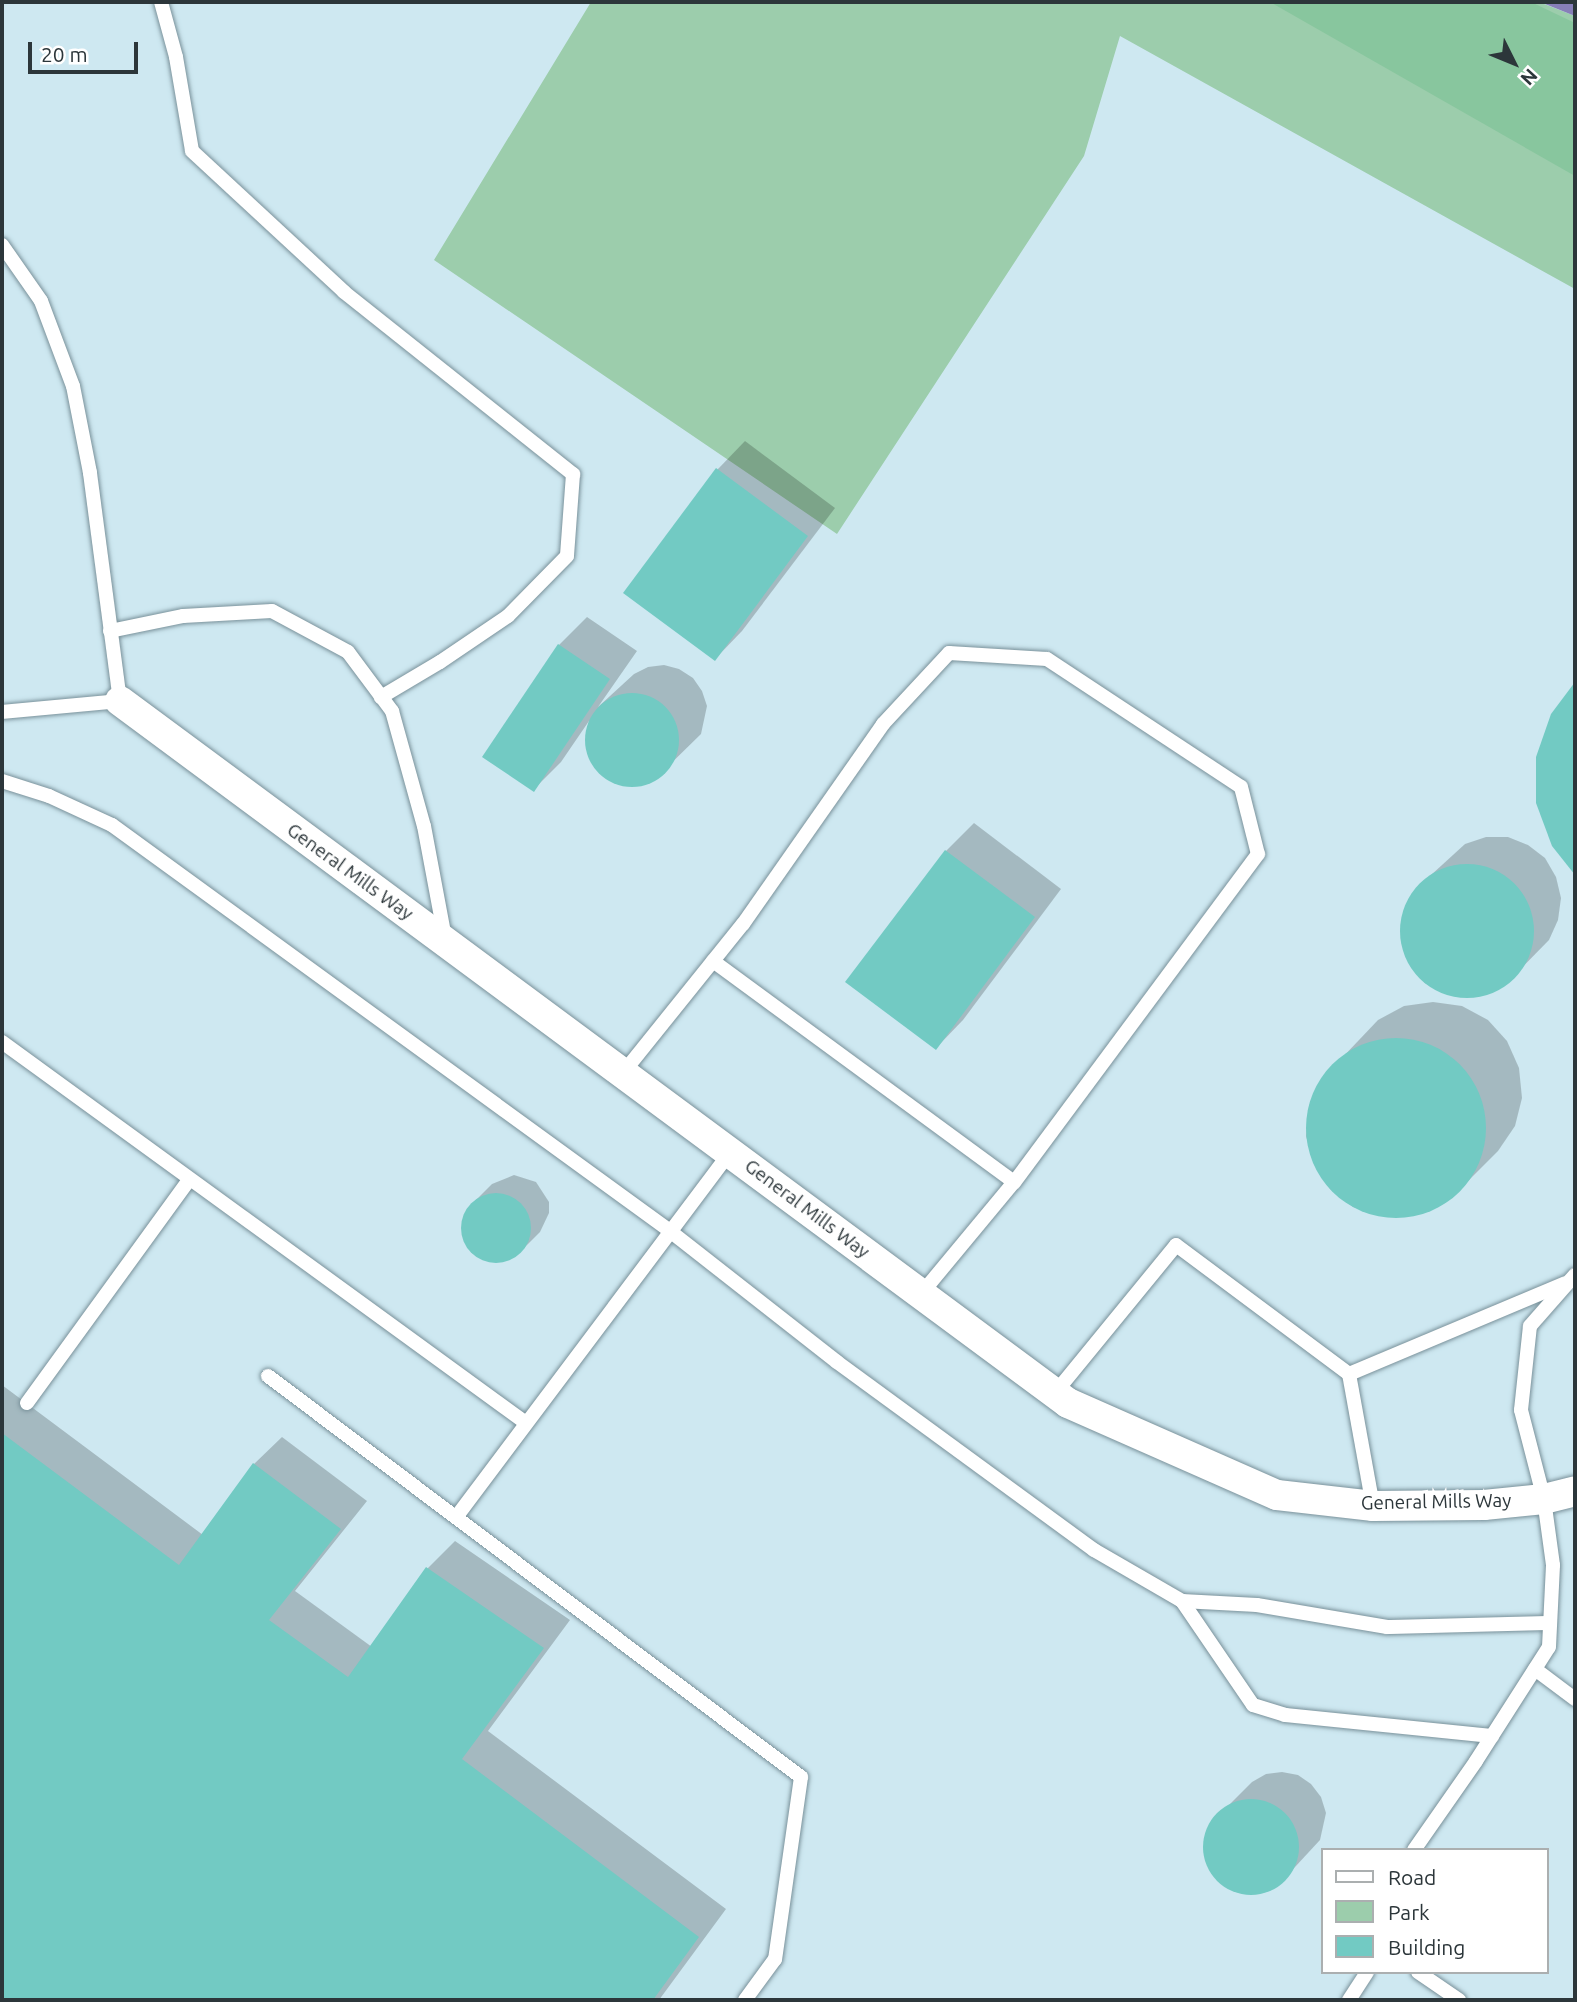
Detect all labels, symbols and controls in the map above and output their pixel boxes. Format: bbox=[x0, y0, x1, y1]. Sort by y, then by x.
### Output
scale bar bbox=[32, 28, 142, 72]
north arrow bbox=[1479, 28, 1549, 98]
text: 20 m bbox=[41, 42, 88, 66]
text: N bbox=[1516, 65, 1542, 90]
street label: General Mills Way bbox=[282, 819, 418, 925]
street label: General Mills Way bbox=[740, 1155, 874, 1263]
street label: General Mills Way bbox=[1361, 1489, 1511, 1515]
legend bbox=[1322, 1848, 1549, 1974]
text: Road bbox=[1388, 1865, 1436, 1889]
text: Park bbox=[1388, 1900, 1430, 1924]
text: Building bbox=[1388, 1935, 1465, 1959]

